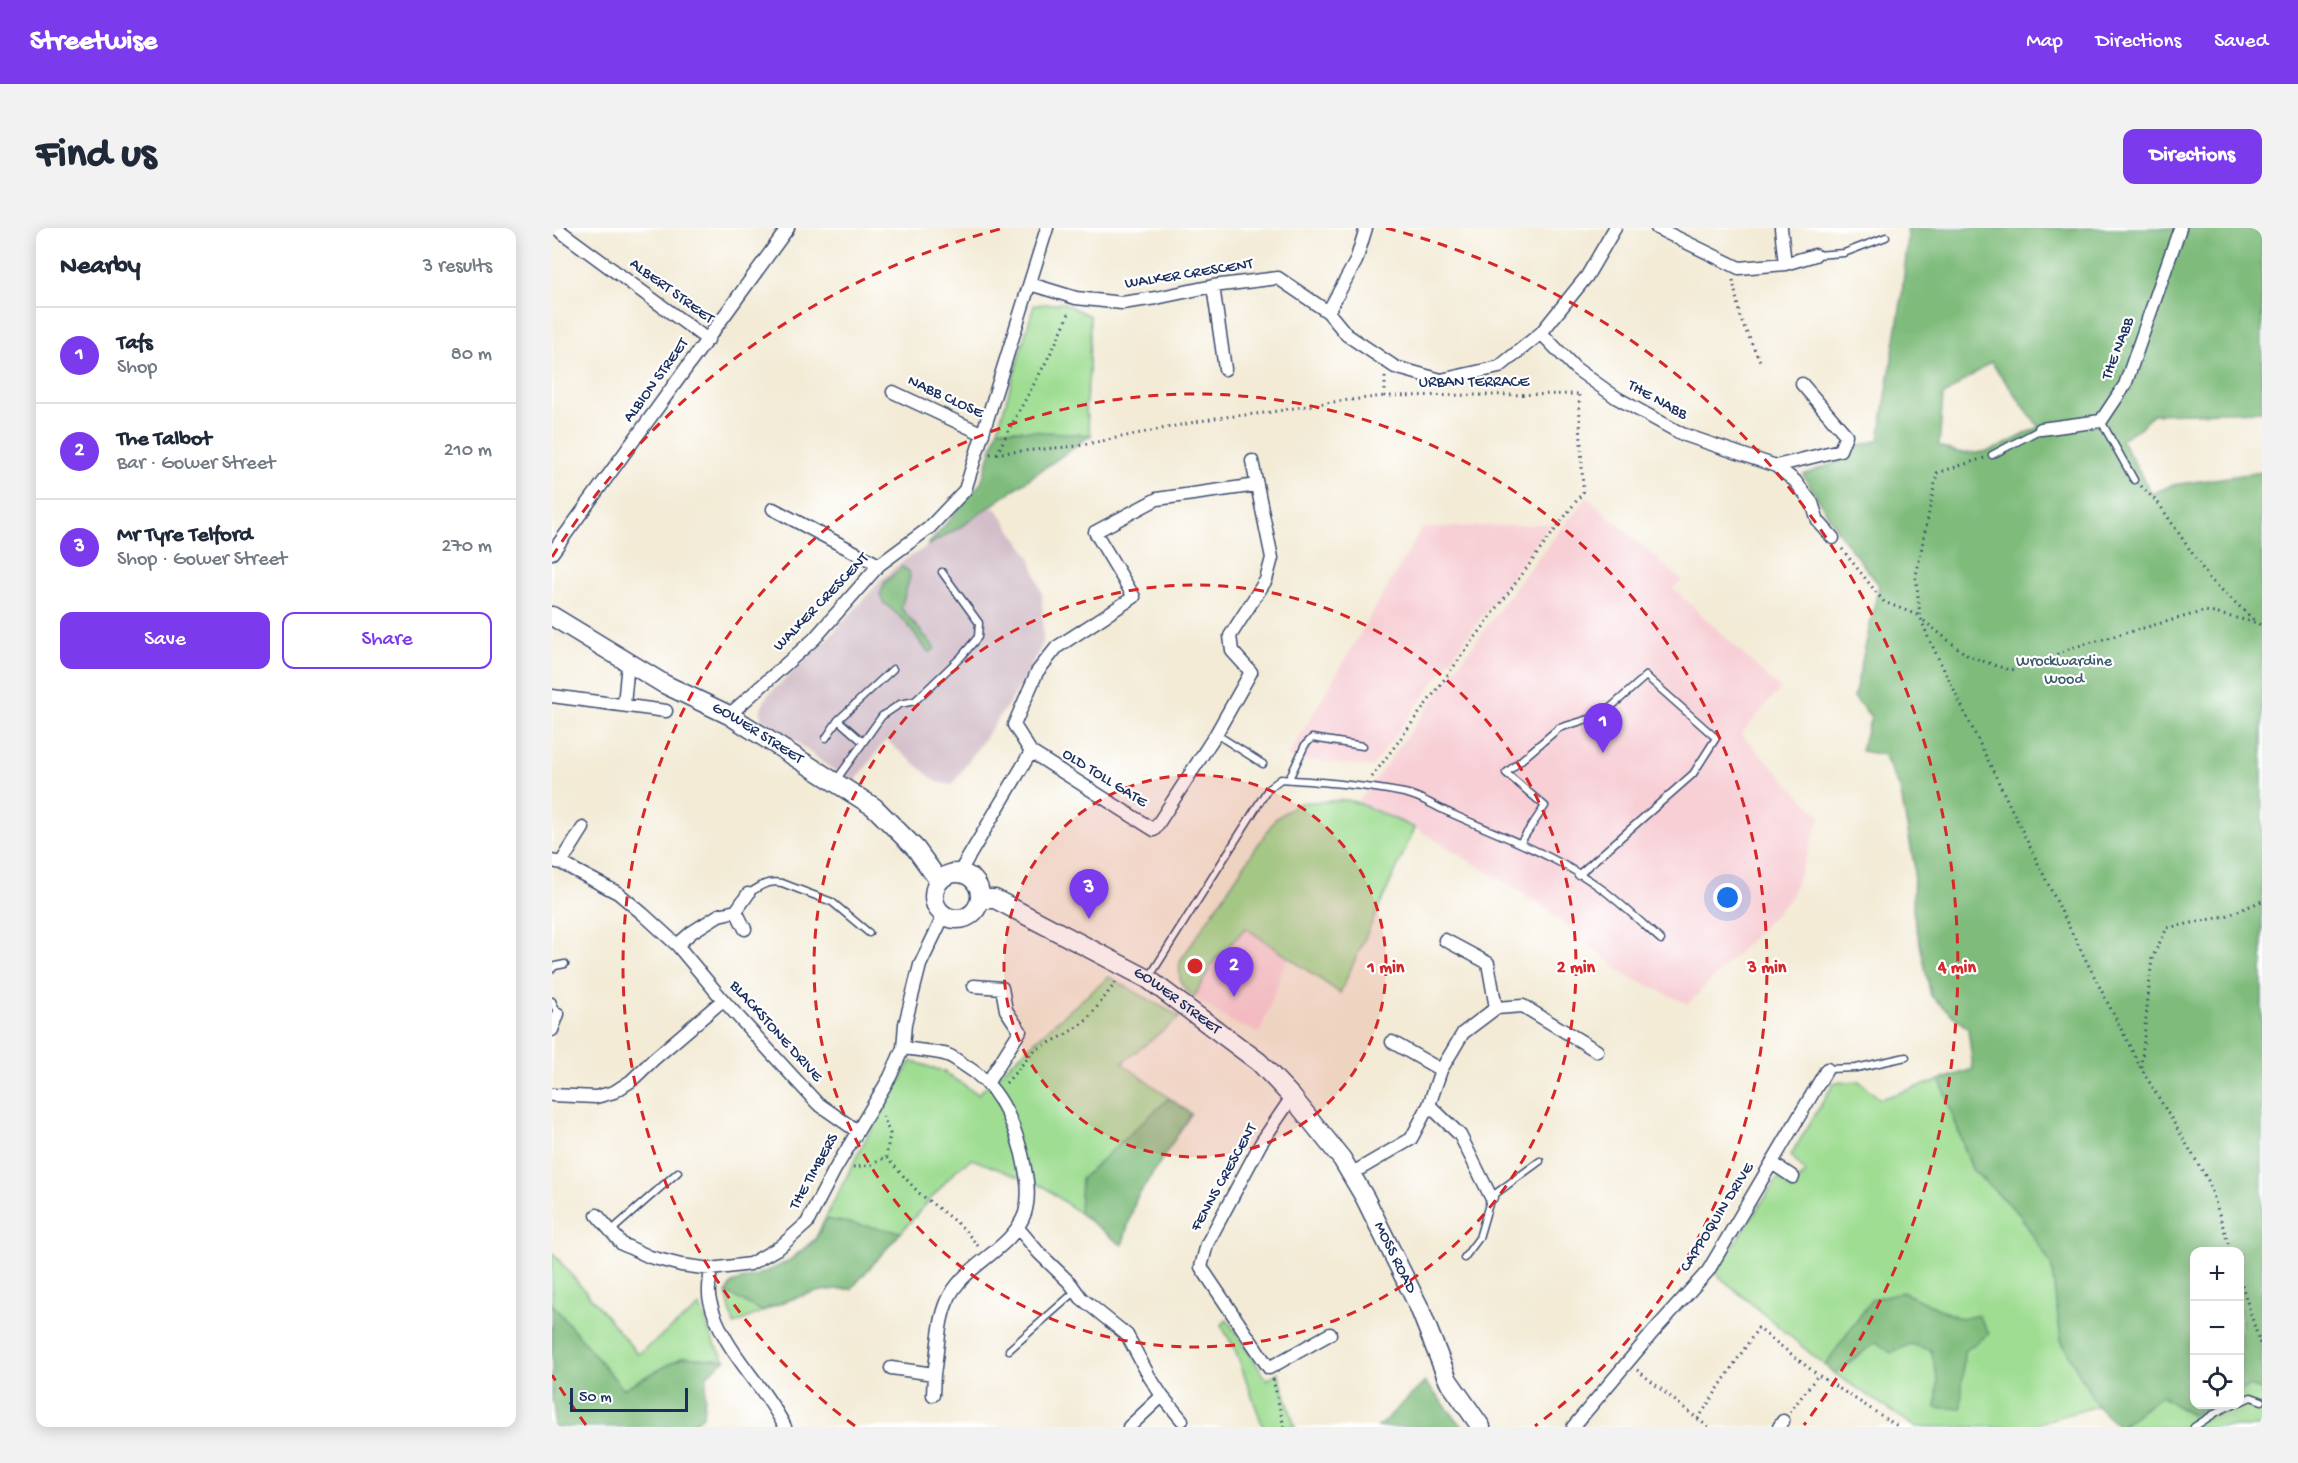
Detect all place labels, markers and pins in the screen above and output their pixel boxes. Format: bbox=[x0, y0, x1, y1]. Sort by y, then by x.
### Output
pin: 1 bbox=[1584, 704, 1622, 753]
pin: 3 bbox=[1070, 870, 1108, 919]
pin: 2 bbox=[1214, 948, 1254, 997]
centre of rings bbox=[1185, 956, 1205, 976]

